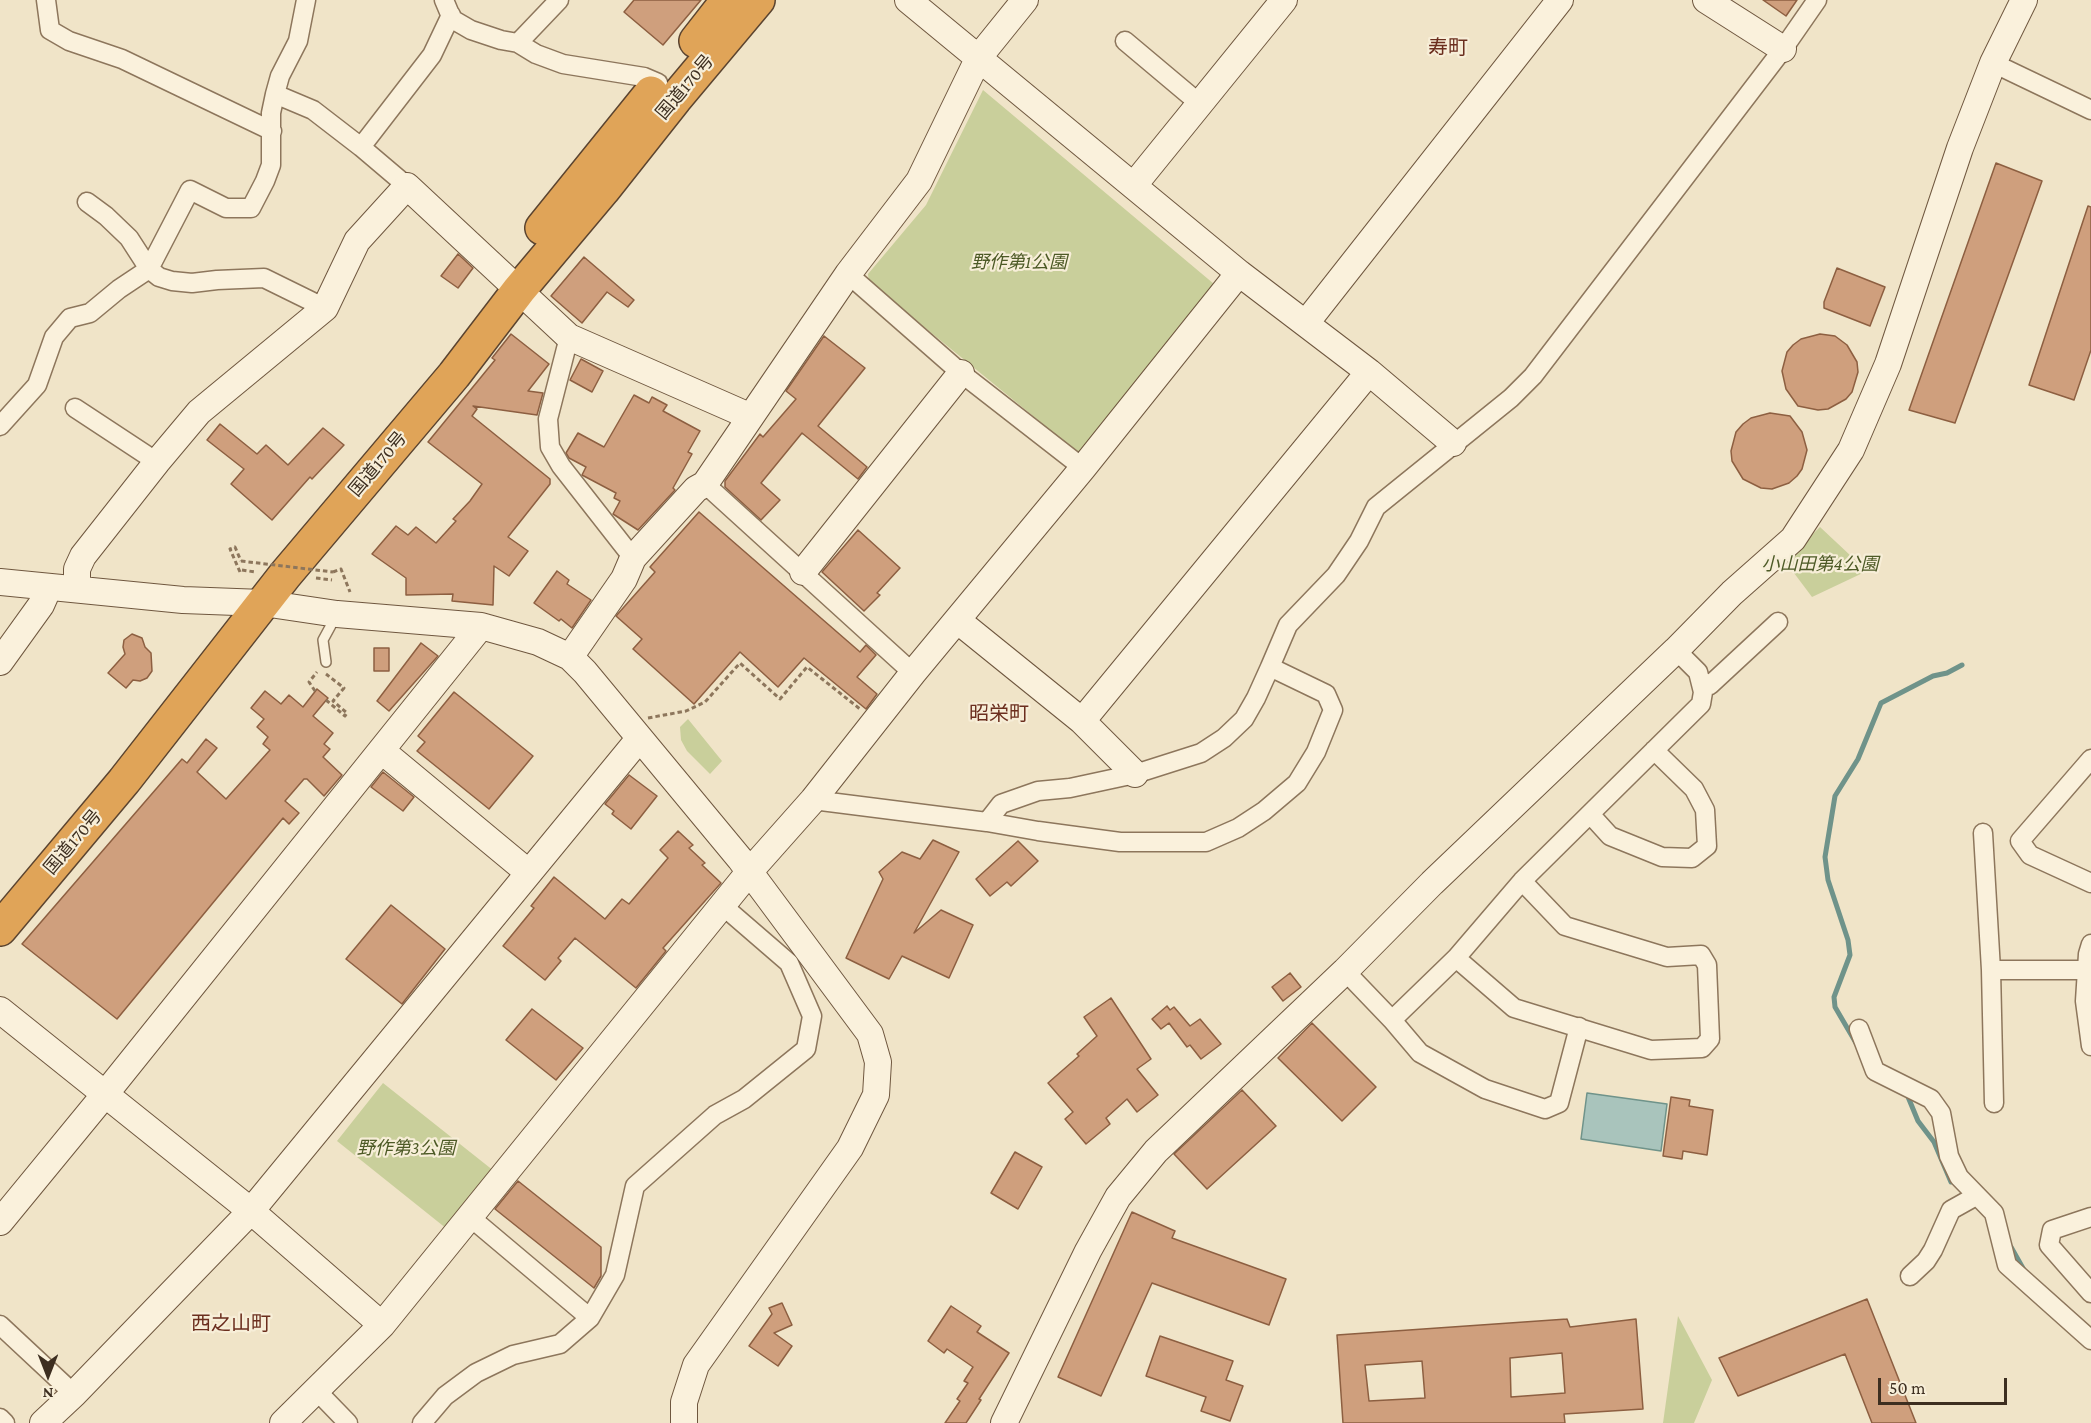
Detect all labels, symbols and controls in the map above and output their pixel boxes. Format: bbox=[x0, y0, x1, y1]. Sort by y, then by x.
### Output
district label: 寿町 bbox=[1428, 36, 1468, 60]
street label: 国道170号 bbox=[652, 50, 718, 124]
park label: 野作第1公園 bbox=[971, 251, 1067, 273]
street label: 国道170号 bbox=[345, 427, 411, 501]
park label: 小山田第4公園 bbox=[1761, 553, 1879, 575]
district label: 昭栄町 bbox=[969, 702, 1029, 726]
street label: 国道170号 bbox=[40, 805, 106, 879]
park label: 野作第3公園 bbox=[357, 1137, 455, 1159]
district label: 西之山町 bbox=[191, 1312, 271, 1336]
north arrow bbox=[18, 1345, 78, 1405]
scale bar bbox=[1881, 1366, 2010, 1404]
text: 50 m bbox=[1889, 1378, 1926, 1398]
text: N bbox=[43, 1385, 53, 1402]

